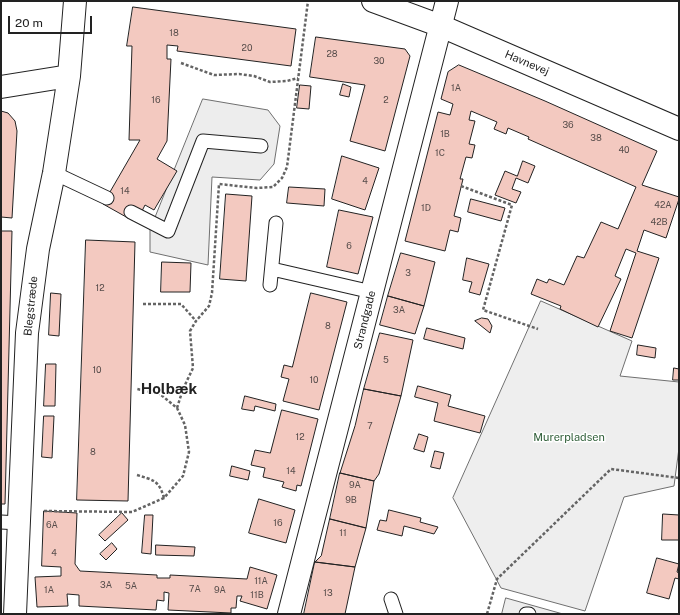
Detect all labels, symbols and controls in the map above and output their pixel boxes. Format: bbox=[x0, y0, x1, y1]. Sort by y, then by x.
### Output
scale bar bbox=[10, 8, 94, 34]
text: 20 m bbox=[15, 16, 43, 30]
house number: 18 bbox=[169, 28, 179, 38]
house number: 20 bbox=[242, 43, 252, 53]
street label: Havnevej bbox=[503, 48, 551, 78]
house number: 28 bbox=[326, 49, 338, 59]
house number: 30 bbox=[373, 56, 385, 66]
house number: 1A bbox=[451, 83, 461, 93]
house number: 16 bbox=[151, 95, 161, 105]
house number: 2 bbox=[383, 95, 389, 105]
house number: 36 bbox=[562, 120, 574, 130]
house number: 1B bbox=[440, 129, 450, 139]
house number: 38 bbox=[590, 133, 602, 143]
house number: 40 bbox=[618, 145, 630, 155]
house number: 1C bbox=[435, 148, 445, 158]
house number: 4 bbox=[362, 176, 368, 186]
house number: 14 bbox=[120, 186, 130, 196]
house number: 42A bbox=[654, 200, 672, 210]
house number: 1D bbox=[421, 203, 431, 213]
house number: 42B bbox=[650, 217, 668, 227]
house number: 6 bbox=[346, 241, 352, 251]
house number: 3 bbox=[405, 268, 411, 278]
street label: Blegstræde bbox=[21, 276, 41, 336]
house number: 12 bbox=[95, 283, 105, 293]
street label: Strandgade bbox=[351, 289, 379, 351]
house number: 3A bbox=[393, 305, 405, 315]
house number: 8 bbox=[325, 321, 331, 331]
house number: 5 bbox=[383, 355, 389, 365]
house number: 10 bbox=[92, 365, 102, 375]
house number: 10 bbox=[309, 375, 319, 385]
district label: Holbæk bbox=[141, 380, 197, 398]
house number: 7 bbox=[367, 421, 373, 431]
park label: Murerpladsen bbox=[533, 431, 605, 445]
house number: 12 bbox=[295, 432, 305, 442]
house number: 8 bbox=[90, 447, 96, 457]
house number: 14 bbox=[286, 466, 296, 476]
house number: 9A bbox=[349, 480, 361, 490]
house number: 9B bbox=[345, 495, 357, 505]
house number: 16 bbox=[273, 518, 283, 528]
house number: 6A bbox=[46, 520, 58, 530]
house number: 11 bbox=[339, 528, 347, 538]
house number: 4 bbox=[51, 548, 57, 558]
house number: 11A bbox=[254, 576, 268, 586]
house number: 3A bbox=[100, 580, 112, 590]
house number: 5A bbox=[125, 581, 137, 591]
house number: 7A bbox=[189, 584, 201, 594]
house number: 1A bbox=[44, 585, 54, 595]
house number: 9A bbox=[214, 585, 226, 595]
house number: 13 bbox=[323, 588, 333, 598]
house number: 11B bbox=[250, 590, 264, 600]

